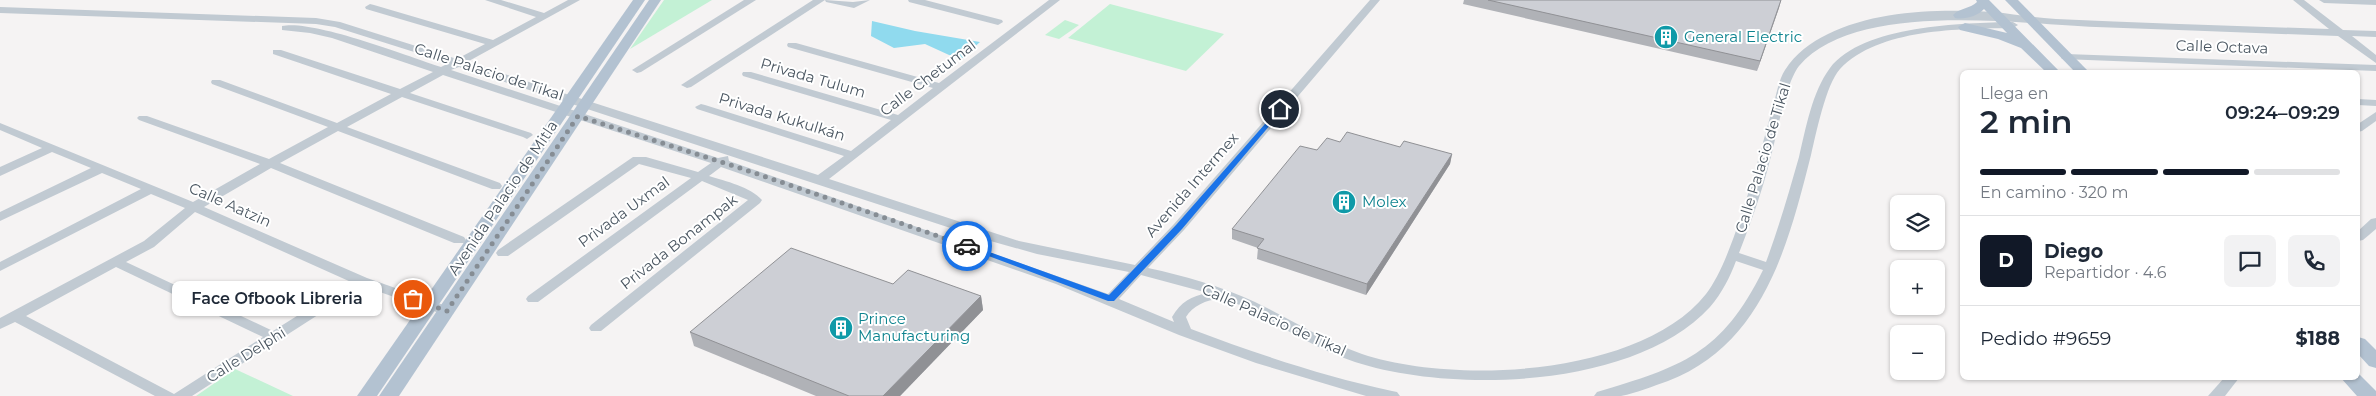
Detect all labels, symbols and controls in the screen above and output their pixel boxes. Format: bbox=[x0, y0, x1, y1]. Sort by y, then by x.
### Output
building icon: General Electric bbox=[1653, 24, 1679, 50]
place label: General Electric bbox=[1684, 27, 1802, 46]
street label: Calle Chetumal bbox=[876, 35, 979, 120]
street label: Calle Octava bbox=[2175, 35, 2269, 58]
street label: Calle Palacio de Tikal bbox=[412, 38, 566, 105]
street label: Privada Tulum bbox=[758, 53, 868, 102]
street label: Calle Palacio de Tikal bbox=[1731, 81, 1794, 235]
text: Llega en bbox=[1980, 84, 2048, 103]
street label: Privada Kukulkán bbox=[717, 88, 848, 145]
pin bbox=[1259, 88, 1301, 130]
icon: home bbox=[1266, 95, 1294, 123]
text: 09:24–09:29 bbox=[2225, 101, 2340, 124]
text: 2 min bbox=[1980, 102, 2072, 141]
street label: Avenida Palacio de Mitla bbox=[444, 117, 562, 279]
street label: Avenida Intermex bbox=[1141, 128, 1242, 241]
street label: Privada Uxmal bbox=[574, 172, 673, 251]
street label: Calle Aatzin bbox=[186, 178, 274, 231]
text: En camino · 320 m bbox=[1980, 183, 2128, 202]
building icon: Molex bbox=[1331, 189, 1357, 215]
street label: Privada Bonampak bbox=[616, 190, 741, 293]
place label: Molex bbox=[1362, 192, 1407, 211]
map controls bbox=[1890, 195, 1945, 380]
button: layers bbox=[1890, 195, 1945, 250]
courier bbox=[942, 221, 992, 271]
icon: car bbox=[953, 232, 981, 260]
button: chat bbox=[2224, 235, 2276, 287]
button: phone bbox=[2288, 235, 2340, 287]
text: Diego bbox=[2044, 240, 2103, 263]
text: D bbox=[1998, 249, 2014, 272]
button: + bbox=[1890, 260, 1945, 315]
text: Repartidor · 4.6 bbox=[2044, 263, 2167, 282]
pin bbox=[392, 278, 434, 320]
street label: Calle Palacio de Tikal bbox=[1199, 279, 1349, 360]
callout: Face Ofbook Libreria bbox=[173, 282, 383, 316]
icon: bag bbox=[399, 285, 427, 313]
text: Face Ofbook Libreria bbox=[191, 289, 363, 308]
place label: Prince Manufacturing bbox=[858, 309, 970, 345]
building icon: Prince Manufacturing bbox=[828, 315, 854, 341]
street label: Calle Delphi bbox=[202, 323, 289, 387]
button: − bbox=[1890, 325, 1945, 380]
text: Pedido #9659 bbox=[1980, 327, 2111, 350]
text: $188 bbox=[2296, 327, 2340, 350]

